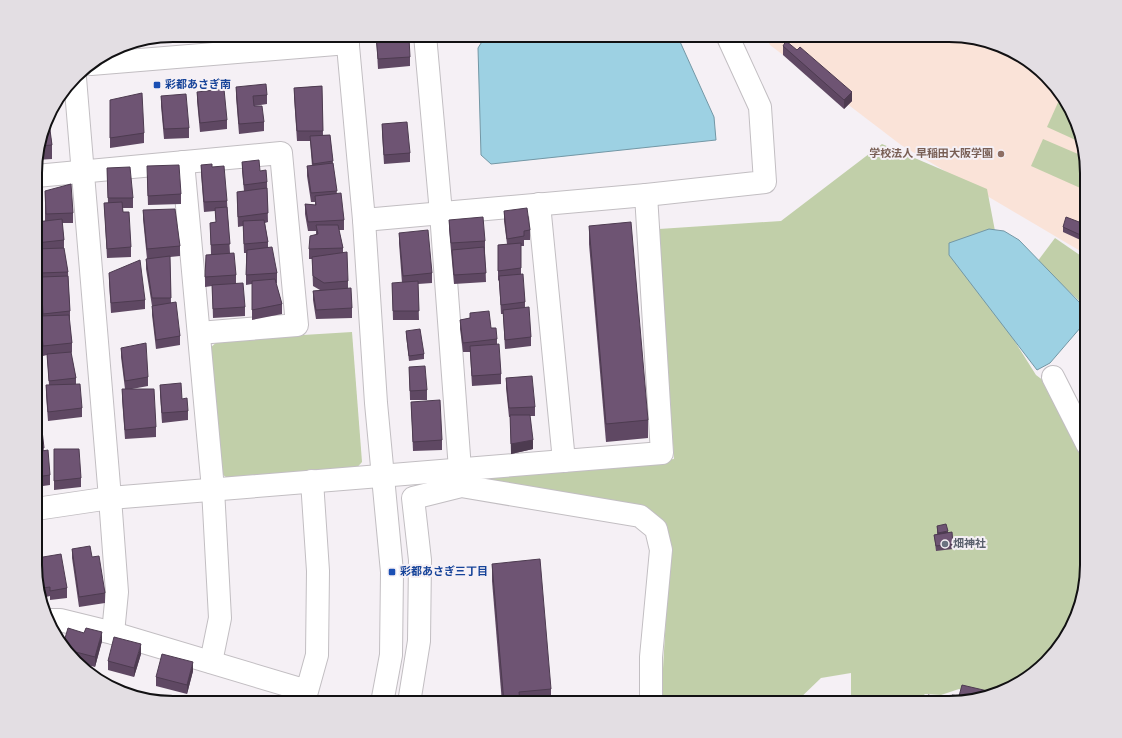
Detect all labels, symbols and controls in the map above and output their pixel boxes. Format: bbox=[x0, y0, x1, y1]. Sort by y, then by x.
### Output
place label: 彩都あさぎ南 bbox=[165, 78, 231, 92]
marker: 彩都あさぎ南 bbox=[152, 80, 162, 90]
place label: 学校法人 早稲田大阪学園 bbox=[869, 147, 993, 161]
marker: 学校法人 早稲田大阪学園 bbox=[996, 149, 1006, 159]
place label: 畑神社 bbox=[953, 537, 986, 551]
marker: 畑神社 bbox=[940, 539, 950, 549]
place label: 彩都あさぎ三丁目 bbox=[400, 565, 488, 579]
marker: 彩都あさぎ三丁目 bbox=[387, 567, 397, 577]

